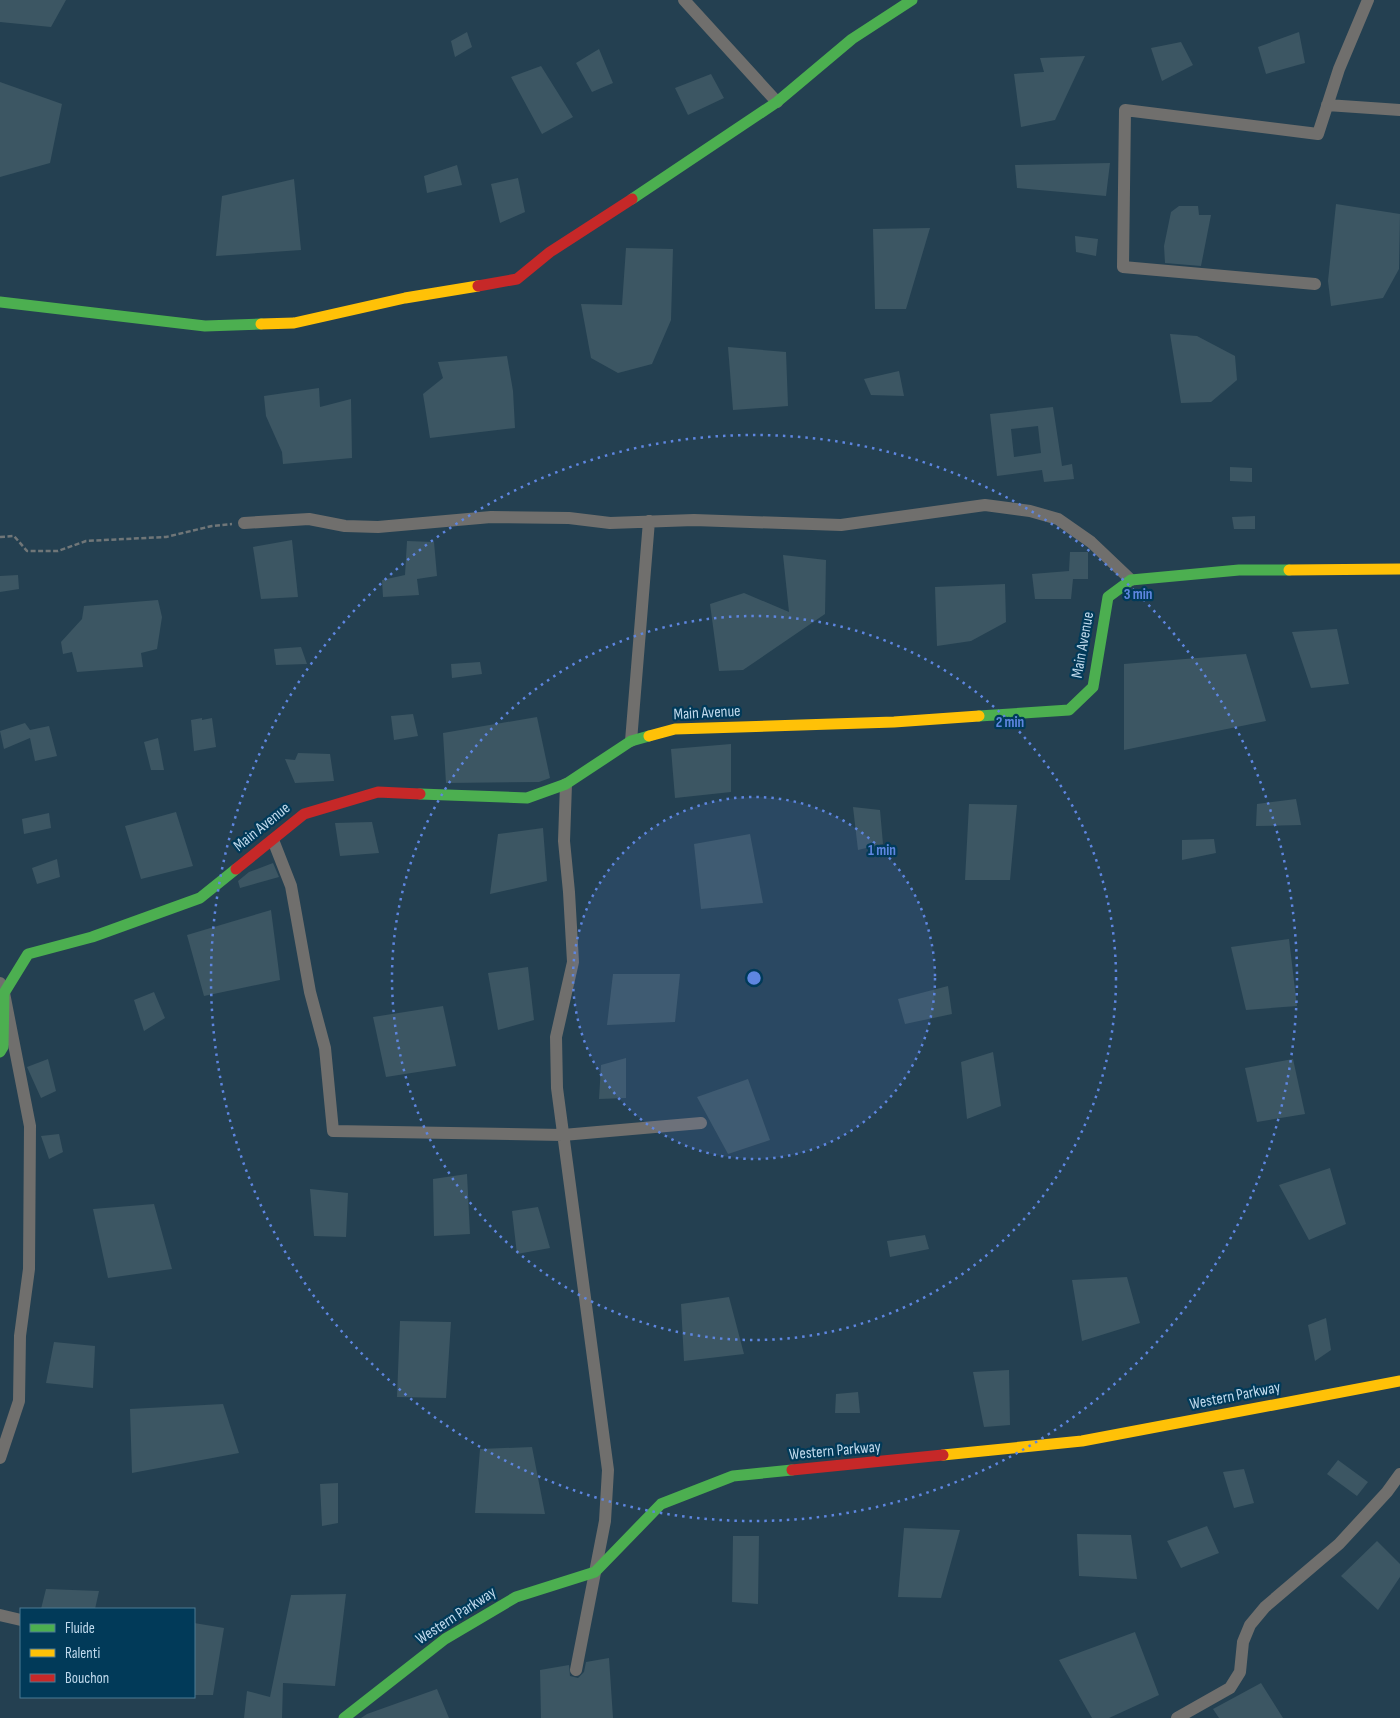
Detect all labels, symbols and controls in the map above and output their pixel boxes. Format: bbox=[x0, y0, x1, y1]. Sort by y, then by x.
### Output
text: 3 min bbox=[1124, 585, 1152, 604]
street label: Main Avenue bbox=[1068, 610, 1098, 680]
street label: Main Avenue bbox=[673, 702, 741, 724]
text: 2 min bbox=[996, 713, 1024, 732]
street label: Main Avenue bbox=[230, 798, 294, 856]
text: 1 min bbox=[868, 841, 896, 860]
centre of rings bbox=[745, 969, 763, 987]
street label: Western Parkway bbox=[1188, 1378, 1282, 1414]
street label: Western Parkway bbox=[788, 1438, 882, 1464]
street label: Western Parkway bbox=[412, 1583, 500, 1649]
legend bbox=[20, 1608, 195, 1698]
text: Fluide bbox=[65, 1619, 95, 1638]
text: Ralenti bbox=[65, 1644, 100, 1663]
text: Bouchon bbox=[65, 1669, 109, 1688]

